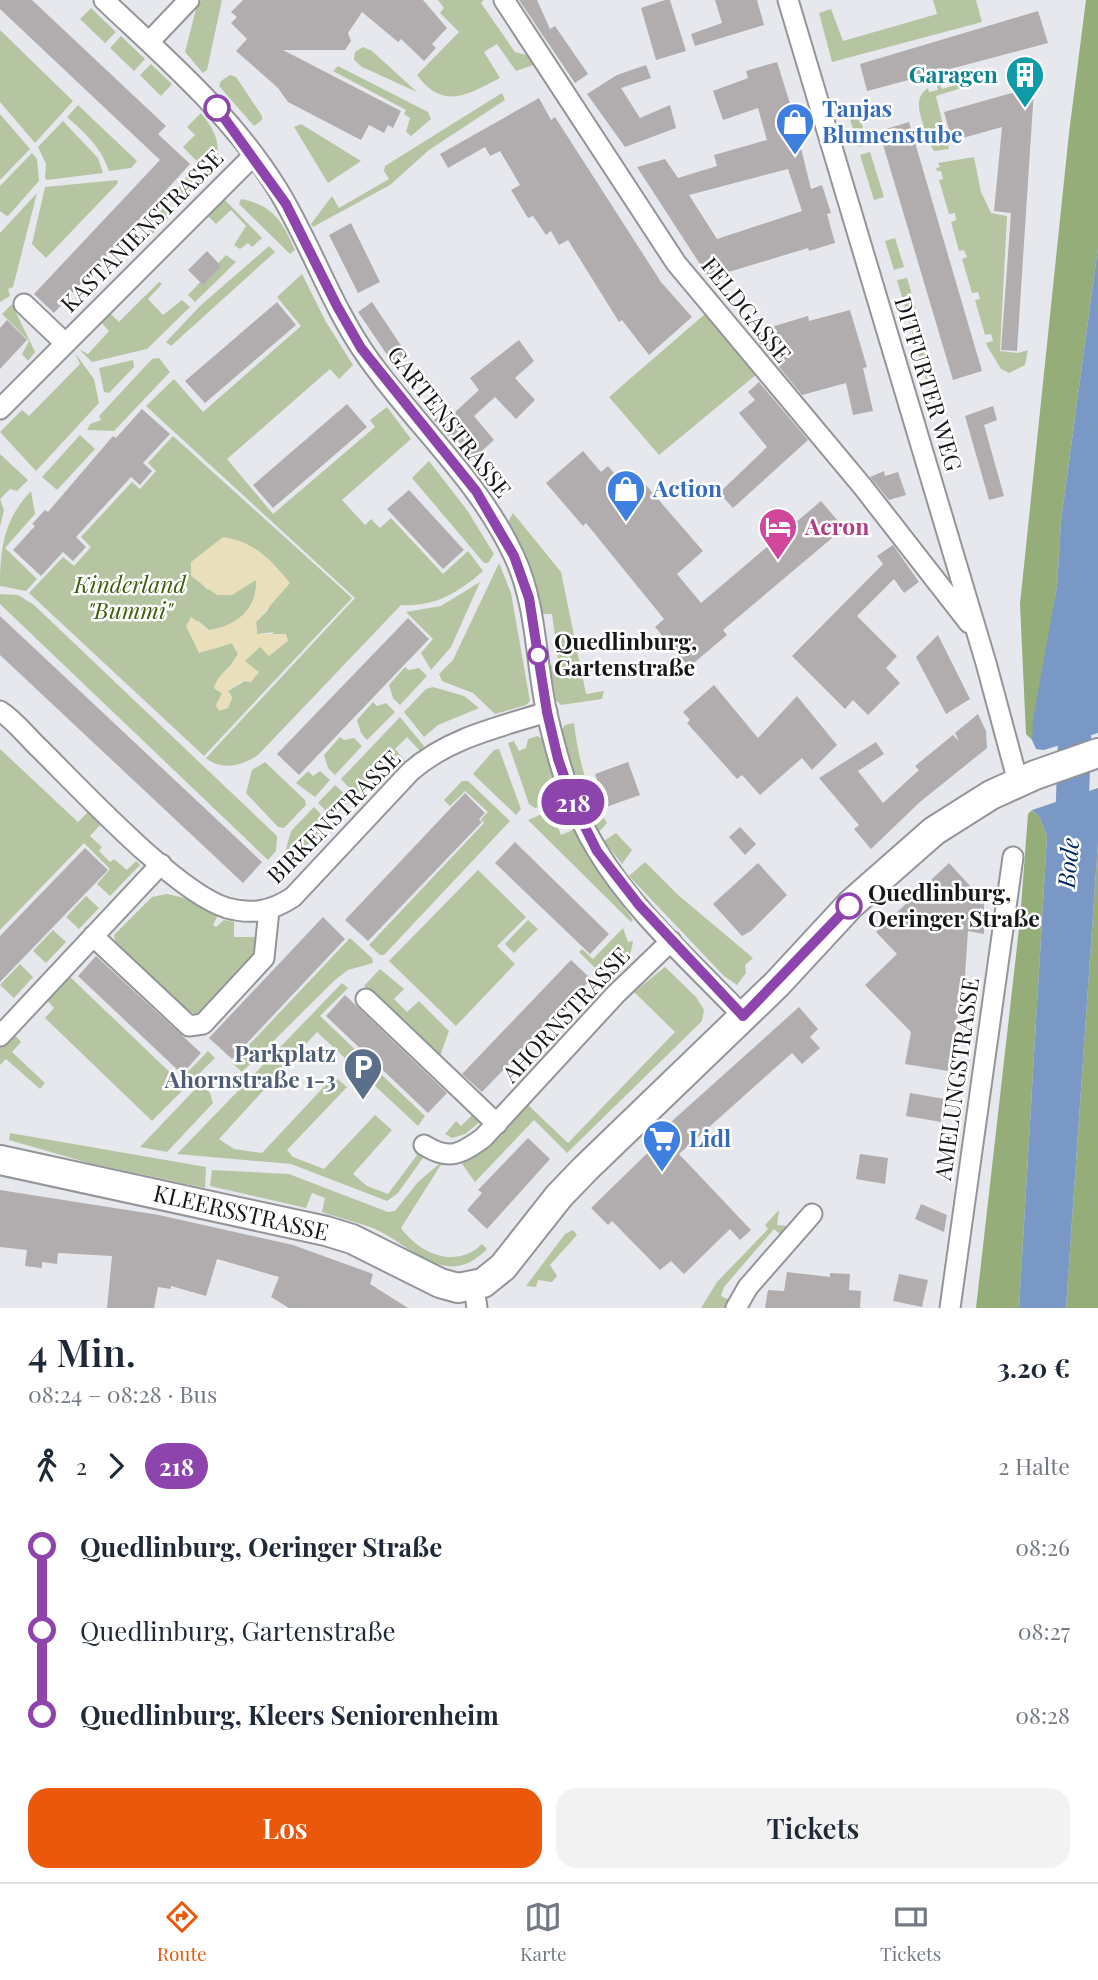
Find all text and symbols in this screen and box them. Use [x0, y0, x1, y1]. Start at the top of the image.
building icon: Garagen [1004, 54, 1046, 109]
place label: Garagen [909, 58, 998, 89]
place label: Tanjas Blumenstube [822, 92, 963, 149]
unlabelled marker [204, 95, 230, 121]
shop icon: Tanjas Blumenstube [774, 101, 816, 156]
street label: KASTANIENSTRASSE [53, 142, 229, 318]
street label: FELDGASSE [695, 250, 799, 368]
street label: DITFURTER WEG [888, 293, 971, 475]
street label: GARTENSTRASSE [381, 339, 519, 503]
shop icon: Action [605, 468, 647, 523]
place label: Action [652, 472, 722, 503]
hotel icon: Acron [757, 506, 799, 561]
place label: Acron [804, 510, 869, 541]
park label: Kinderland "Bummi" [73, 568, 187, 625]
place label: Quedlinburg, Gartenstraße [554, 625, 697, 682]
marker: Quedlinburg, Gartenstraße [528, 645, 548, 665]
street label: BIRKENSTRASSE [259, 742, 407, 890]
line badge: 218 [533, 779, 613, 825]
text: 218 [555, 786, 591, 818]
water label: Bode [1049, 836, 1085, 890]
place label: Quedlinburg, Oeringer Straße [868, 876, 1040, 933]
marker: Quedlinburg, Oeringer Straße [836, 893, 862, 919]
street label: AHORNSTRASSE [493, 940, 636, 1089]
street label: AMELUNGSTRASSE [926, 975, 985, 1183]
place label: Parkplatz Ahornstraße 1-3 [164, 1037, 336, 1094]
parking icon: Parkplatz Ahornstraße 1-3 [342, 1046, 384, 1101]
supermarket icon: Lidl [641, 1118, 683, 1173]
place label: Lidl [689, 1122, 731, 1153]
street label: KLEERSSTRASSE [151, 1176, 332, 1247]
text: 4 Min. [28, 1326, 136, 1377]
text: 3.20 € [997, 1350, 1070, 1385]
text: 08:24 – 08:28 · Bus [28, 1378, 217, 1409]
icon: walk [28, 1447, 66, 1485]
icon: forward [97, 1447, 135, 1485]
text: 2 [76, 1450, 87, 1481]
text: 218 [159, 1450, 194, 1482]
text: 2 Halte [998, 1450, 1070, 1481]
text: Quedlinburg, Oeringer Straße [80, 1529, 442, 1564]
text: 08:26 [1015, 1531, 1070, 1562]
text: Quedlinburg, Gartenstraße [80, 1613, 396, 1648]
text: 08:27 [1018, 1615, 1070, 1646]
text: Quedlinburg, Kleers Seniorenheim [80, 1697, 499, 1732]
text: 08:28 [1015, 1699, 1070, 1730]
button: Los [28, 1788, 542, 1868]
button: Tickets [556, 1788, 1070, 1868]
tab: Route [157, 1898, 207, 1966]
tab: Karte [520, 1898, 567, 1966]
tab: Tickets [880, 1898, 941, 1966]

